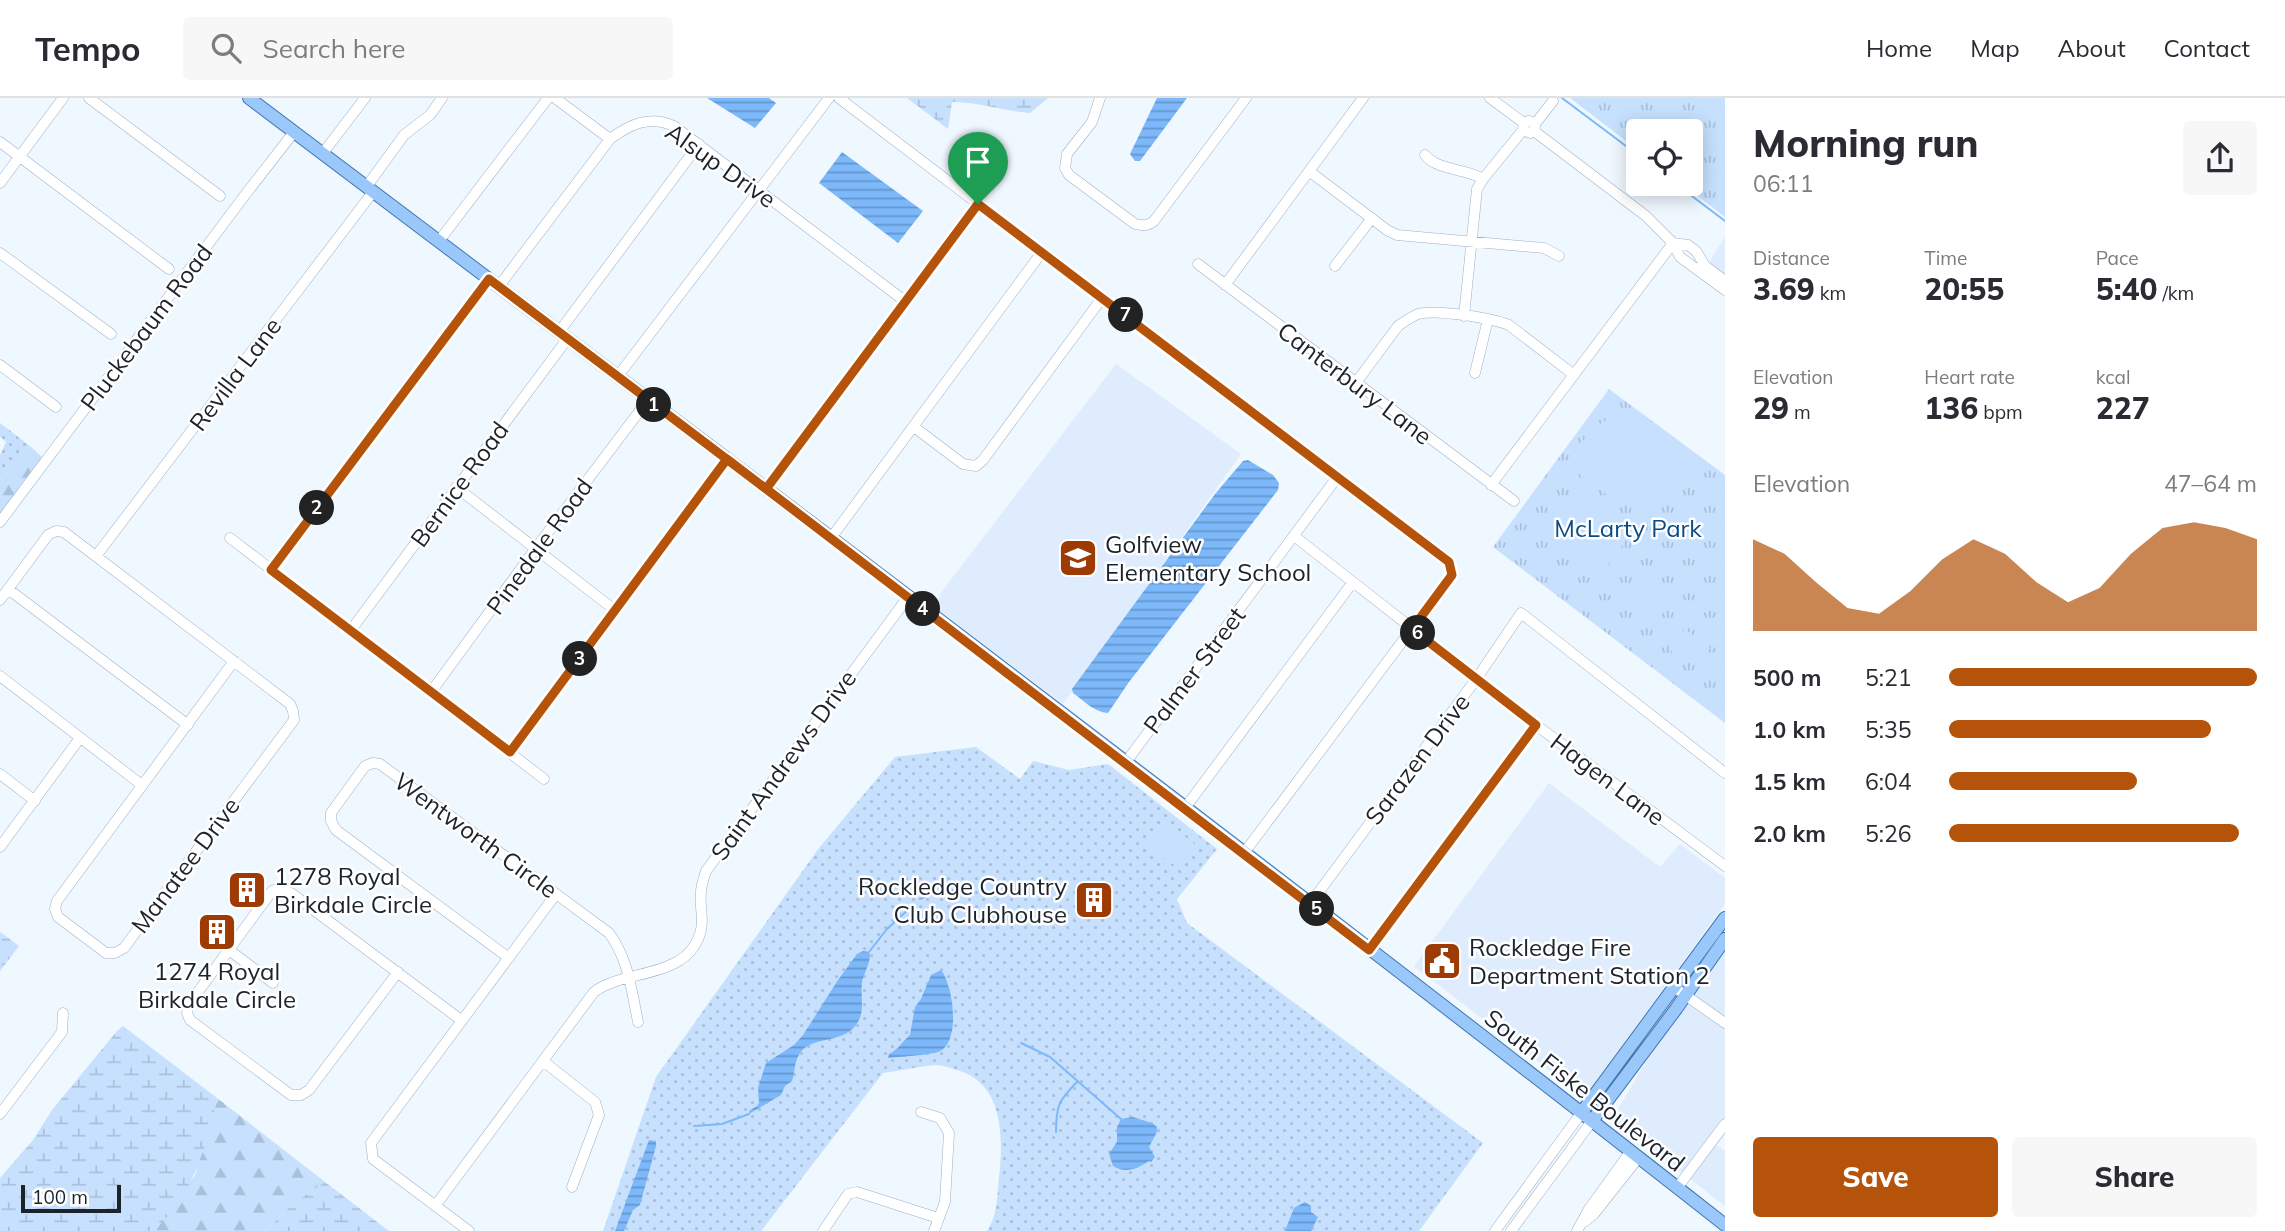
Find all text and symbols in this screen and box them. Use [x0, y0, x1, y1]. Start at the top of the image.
search box [183, 17, 673, 80]
text: Tempo [35, 28, 141, 69]
icon: search [207, 29, 245, 67]
text: Search here [263, 32, 406, 65]
text: Home [1866, 33, 1932, 63]
text: Map [1970, 33, 2020, 63]
text: About [2058, 33, 2126, 63]
text: Contact [2164, 33, 2250, 63]
street label: Alsup Drive [660, 116, 782, 214]
map controls [1626, 119, 1703, 196]
button: locate [1626, 119, 1703, 196]
text: Morning run [1753, 119, 1979, 167]
button: share [2183, 121, 2257, 195]
pin [948, 132, 1008, 204]
icon: arrive [959, 143, 997, 181]
text: 06:11 [1753, 169, 1813, 198]
street label: Pluckebaum Road [74, 238, 218, 416]
text: Distance [1753, 246, 1830, 270]
text: Time [1924, 246, 1967, 270]
text: Pace [2096, 246, 2139, 270]
text: 3.69 [1753, 270, 1815, 308]
text: 20:55 [1924, 270, 2004, 308]
text: 5:40 [2096, 270, 2157, 308]
text: km [1815, 281, 1846, 305]
text: /km [2157, 281, 2194, 305]
pin: 7 [1108, 298, 1144, 332]
text: 7 [1120, 302, 1131, 326]
street label: Revilla Lane [183, 311, 287, 437]
street label: Canterbury Lane [1272, 315, 1438, 451]
text: Elevation [1753, 365, 1833, 389]
text: Heart rate [1924, 365, 2015, 389]
text: kcal [2096, 365, 2130, 389]
pin: 1 [636, 388, 672, 422]
text: 29 [1753, 389, 1789, 427]
text: 136 [1924, 389, 1978, 427]
text: 227 [2096, 389, 2150, 427]
text: 1 [648, 392, 659, 416]
text: m [1789, 400, 1811, 424]
text: bpm [1978, 400, 2023, 424]
street label: Bernice Road [403, 415, 515, 553]
text: Elevation [1753, 469, 1850, 498]
text: 47–64 m [2164, 469, 2257, 498]
street label: Pinedale Road [480, 472, 598, 620]
pin: 2 [300, 490, 334, 526]
text: 2 [311, 495, 322, 519]
park label: McLarty Park [1554, 513, 1702, 543]
place label: Golfview Elementary School [1105, 529, 1311, 587]
school or university icon: Golfview Elementary School [1057, 537, 1099, 579]
pin: 4 [906, 592, 940, 626]
text: 4 [917, 596, 928, 620]
street label: Palmer Street [1137, 601, 1251, 739]
pin: 6 [1400, 616, 1436, 650]
text: 6 [1412, 620, 1423, 644]
pin: 3 [562, 642, 598, 676]
text: 3 [574, 646, 585, 670]
text: 500 m [1753, 663, 1821, 692]
text: 5:21 [1865, 663, 1912, 692]
street label: Saint Andrews Drive [704, 664, 862, 866]
street label: Sarazen Drive [1358, 688, 1476, 830]
text: 1.0 km [1753, 715, 1826, 744]
text: 5:35 [1865, 715, 1912, 744]
street label: Hagen Lane [1545, 726, 1671, 832]
street label: Wentworth Circle [388, 766, 564, 904]
text: 1.5 km [1753, 767, 1826, 796]
text: 6:04 [1865, 767, 1912, 796]
street label: Manatee Drive [124, 791, 246, 939]
text: 2.0 km [1753, 819, 1826, 848]
text: 5:26 [1865, 819, 1912, 848]
place label: 1278 Royal Birkdale Circle [274, 861, 432, 919]
building icon: 1278 Royal Birkdale Circle [226, 869, 268, 911]
place label: Rockledge Country Club Clubhouse [858, 871, 1067, 929]
building icon: Rockledge Country Club Clubhouse [1073, 879, 1115, 921]
pin: 5 [1300, 892, 1334, 926]
text: 5 [1311, 896, 1322, 920]
building icon: 1274 Royal Birkdale Circle [196, 911, 238, 953]
place label: Rockledge Fire Department Station 2 [1469, 932, 1710, 990]
public building icon: Rockledge Fire Department Station 2 [1421, 940, 1463, 982]
place label: 1274 Royal Birkdale Circle [138, 956, 296, 1014]
street label: South Fiske Boulevard [1479, 1002, 1691, 1178]
button: Save [1753, 1137, 1998, 1217]
button: Share [2012, 1137, 2257, 1217]
scale bar [21, 1182, 121, 1214]
text: 100 m [32, 1185, 88, 1209]

